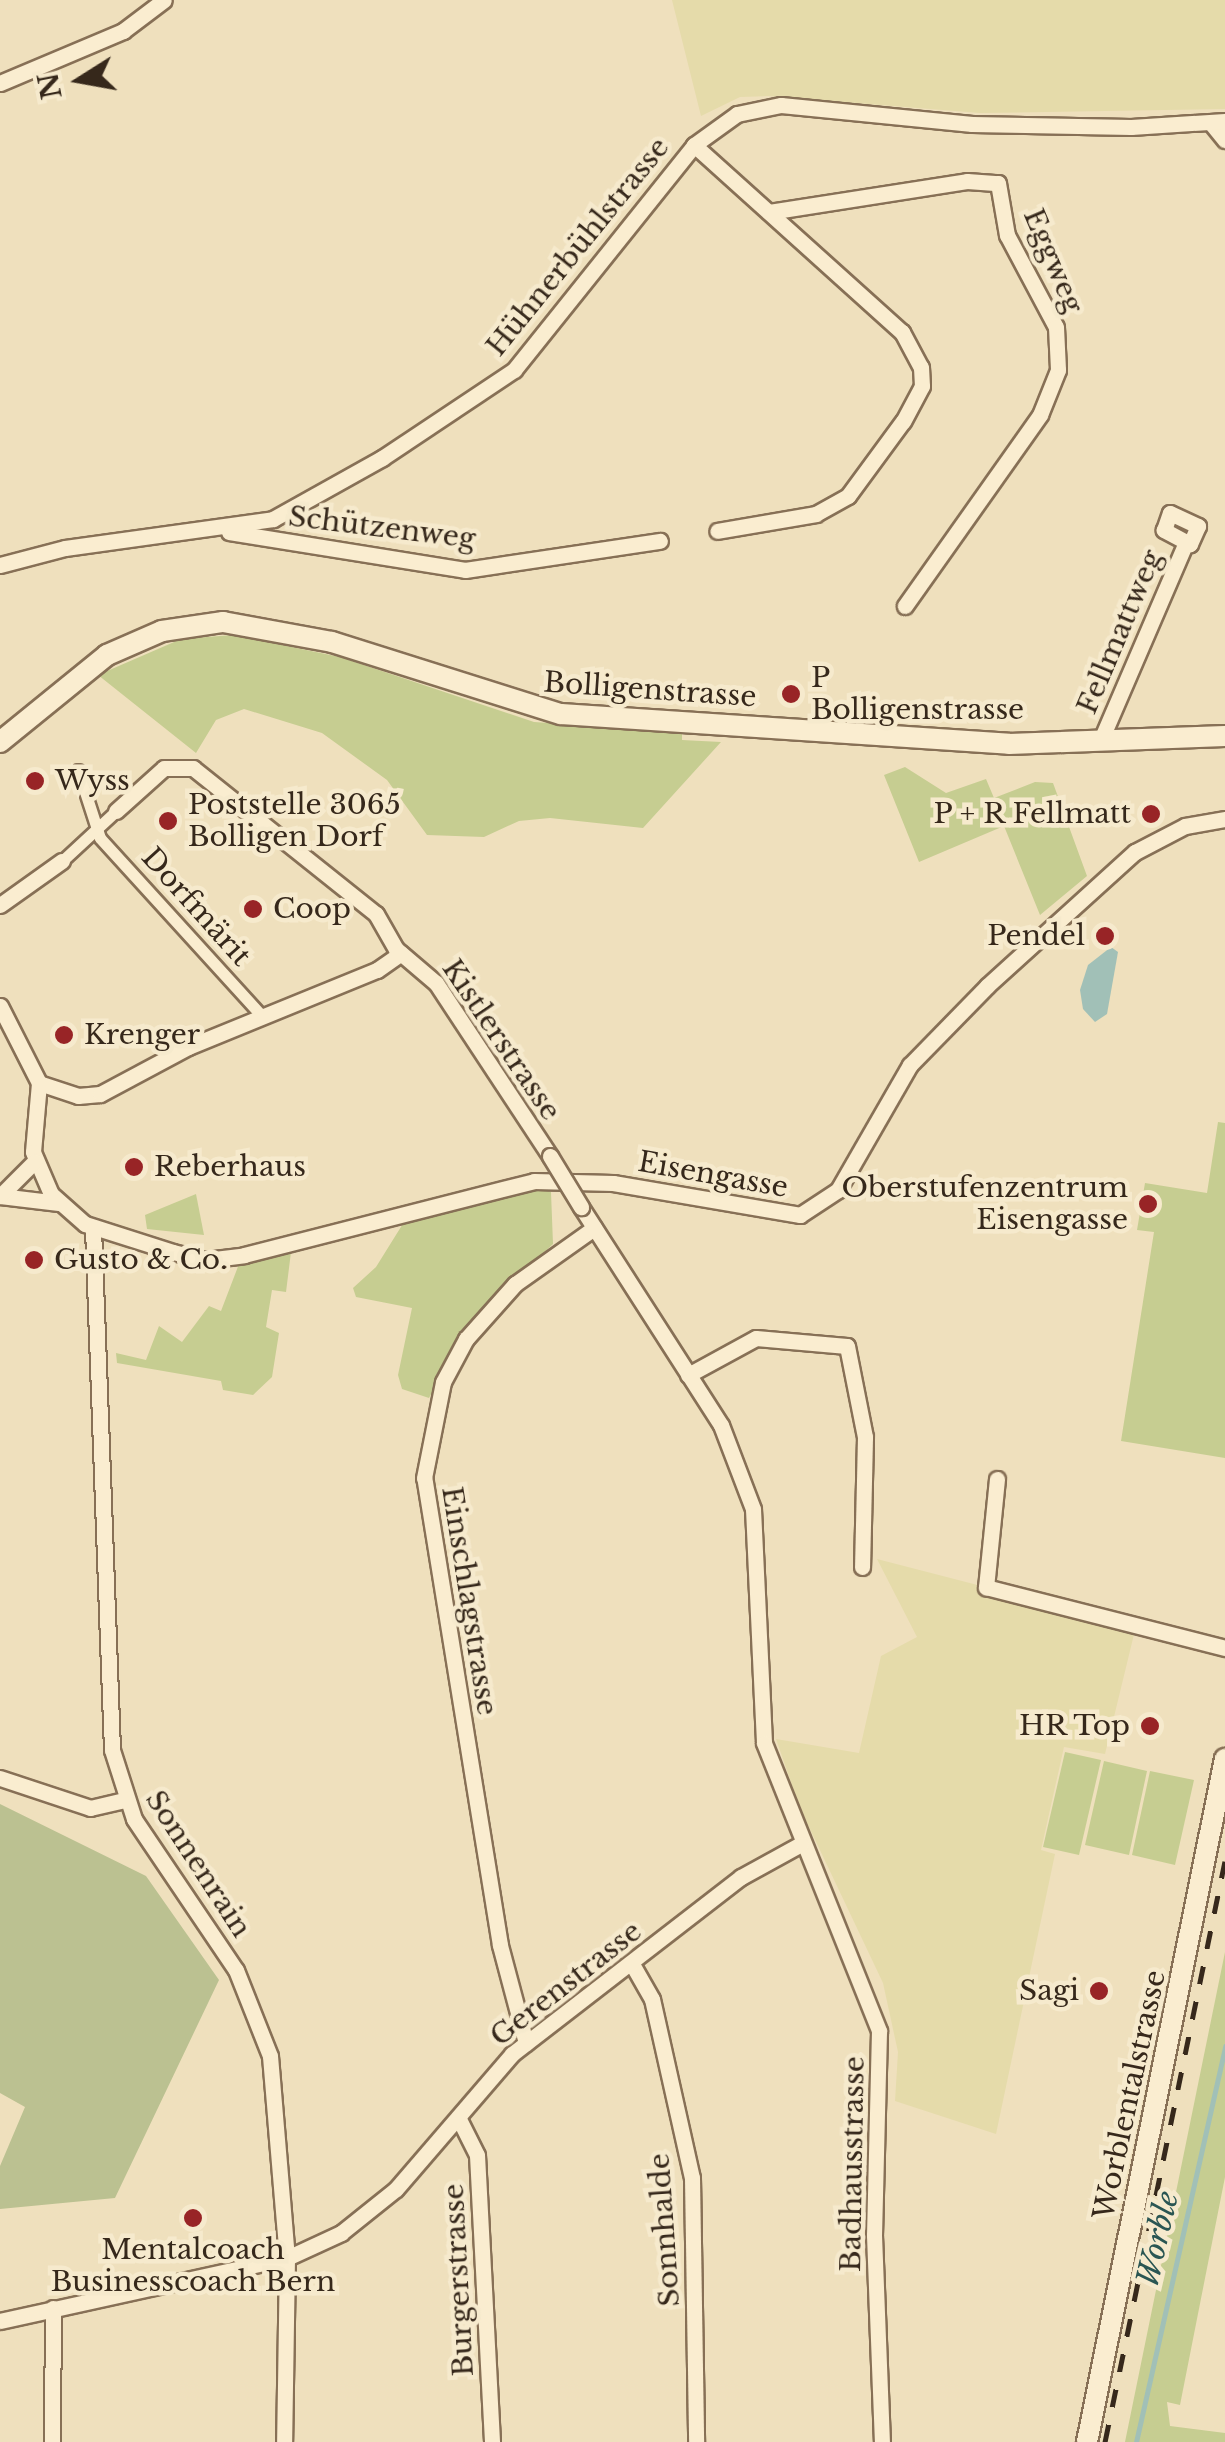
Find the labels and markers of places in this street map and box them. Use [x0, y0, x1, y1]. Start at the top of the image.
place label: P Bolligenstrasse [811, 661, 1024, 727]
marker: P Bolligenstrasse [780, 683, 802, 705]
place label: Wyss [55, 764, 130, 798]
marker: Wyss [24, 770, 46, 792]
place label: Poststelle 3065 Bolligen Dorf [188, 788, 401, 854]
place label: P + R Fellmatt [932, 797, 1131, 831]
marker: P + R Fellmatt [1140, 803, 1162, 825]
marker: Poststelle 3065 Bolligen Dorf [157, 810, 179, 832]
place label: Coop [273, 892, 351, 926]
marker: Coop [242, 898, 264, 920]
place label: Pendel [987, 919, 1085, 953]
marker: Pendel [1094, 925, 1116, 947]
place label: Krenger [84, 1018, 200, 1052]
marker: Krenger [53, 1024, 75, 1046]
place label: Reberhaus [154, 1150, 306, 1184]
marker: Reberhaus [123, 1156, 145, 1178]
place label: Oberstufenzentrum Eisengasse [842, 1171, 1128, 1237]
marker: Oberstufenzentrum Eisengasse [1137, 1193, 1159, 1215]
place label: Gusto & Co. [54, 1243, 228, 1277]
marker: Gusto & Co. [23, 1249, 45, 1271]
place label: HR Top [1017, 1709, 1130, 1743]
marker: HR Top [1139, 1715, 1161, 1737]
place label: Sagi [1019, 1974, 1079, 2008]
marker: Sagi [1088, 1980, 1110, 2002]
marker: Mentalcoach Businesscoach Bern [182, 2207, 204, 2229]
place label: Mentalcoach Businesscoach Bern [51, 2233, 335, 2299]

